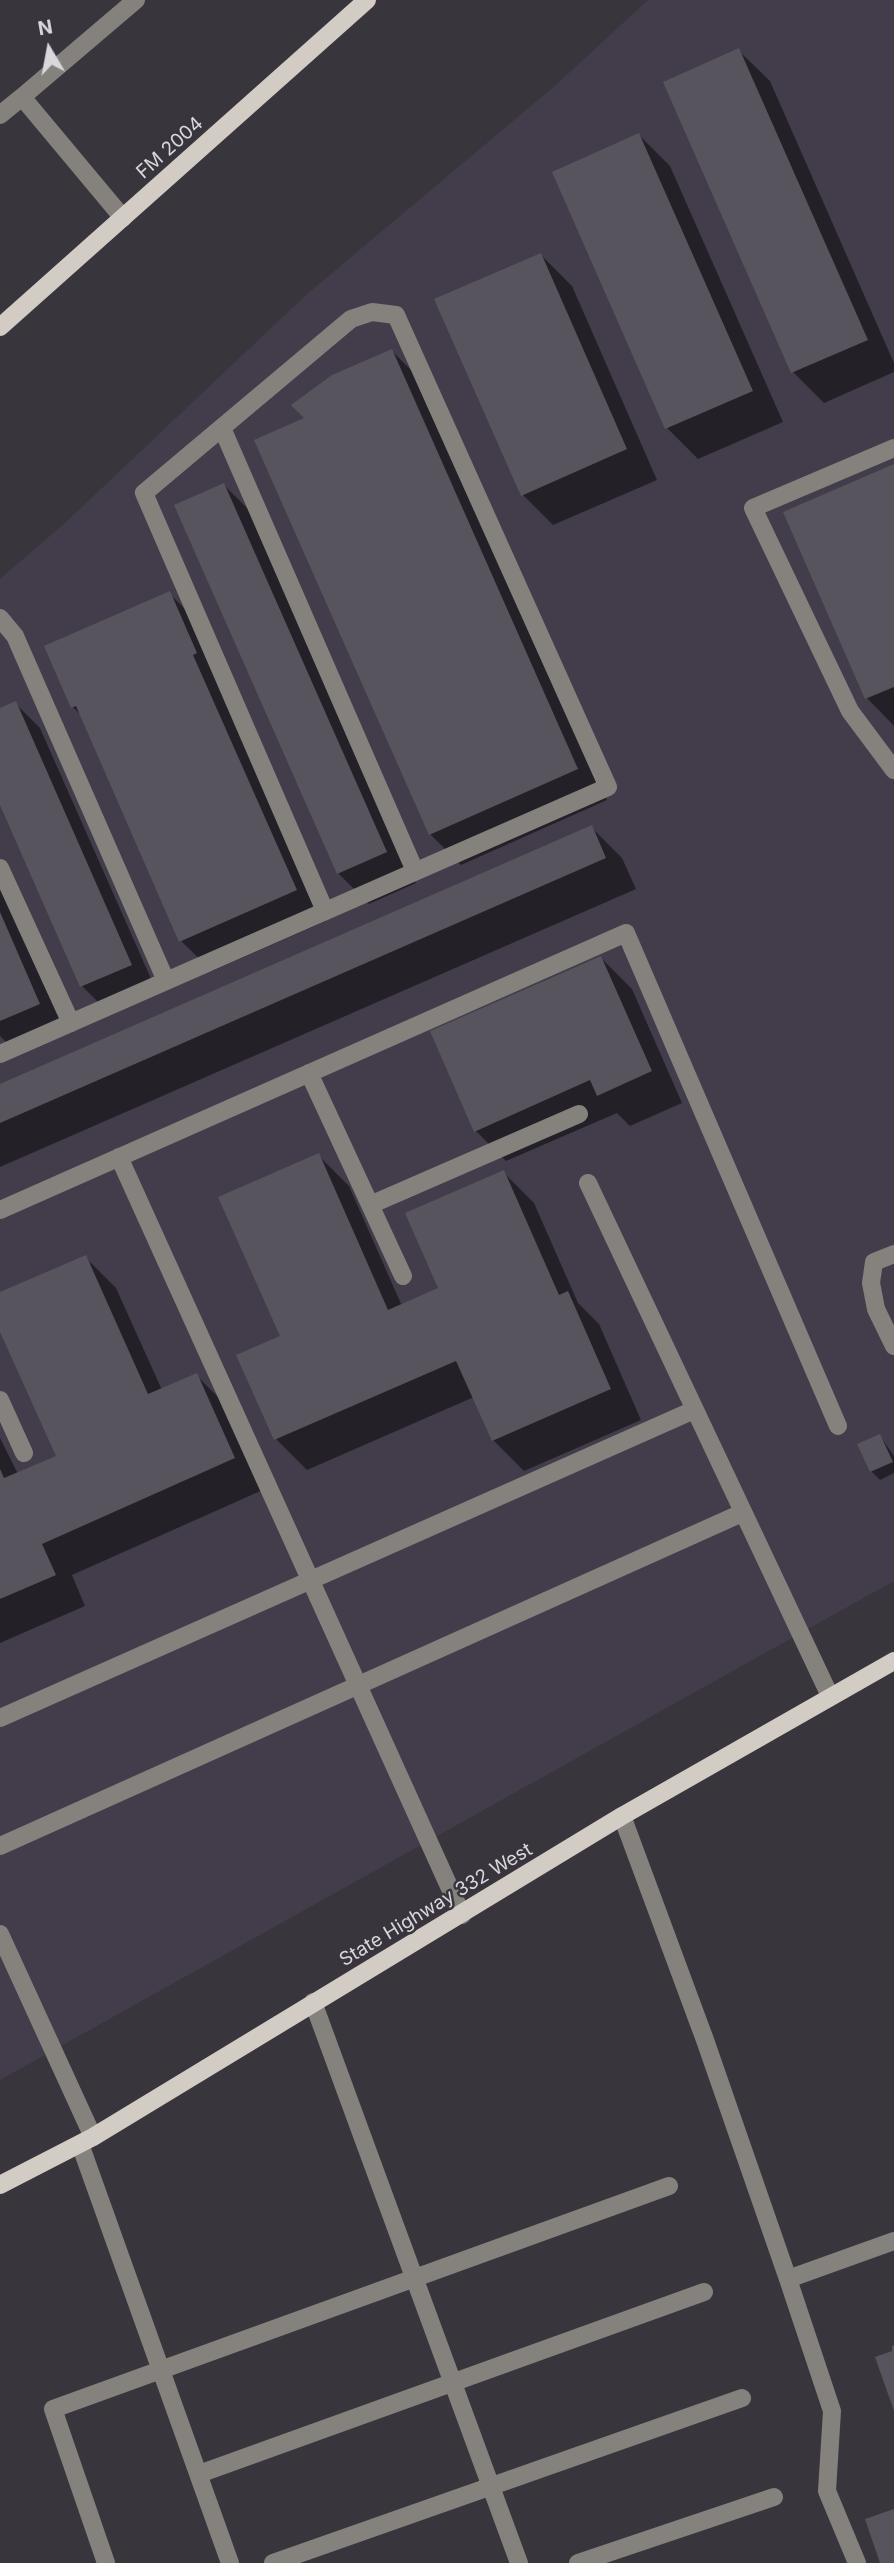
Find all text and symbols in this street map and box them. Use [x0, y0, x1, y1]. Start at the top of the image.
north arrow [14, 14, 84, 84]
text: N [36, 15, 54, 40]
street label: FM 2004 [132, 112, 208, 184]
street label: State Highway 332 West [336, 1838, 536, 1972]

